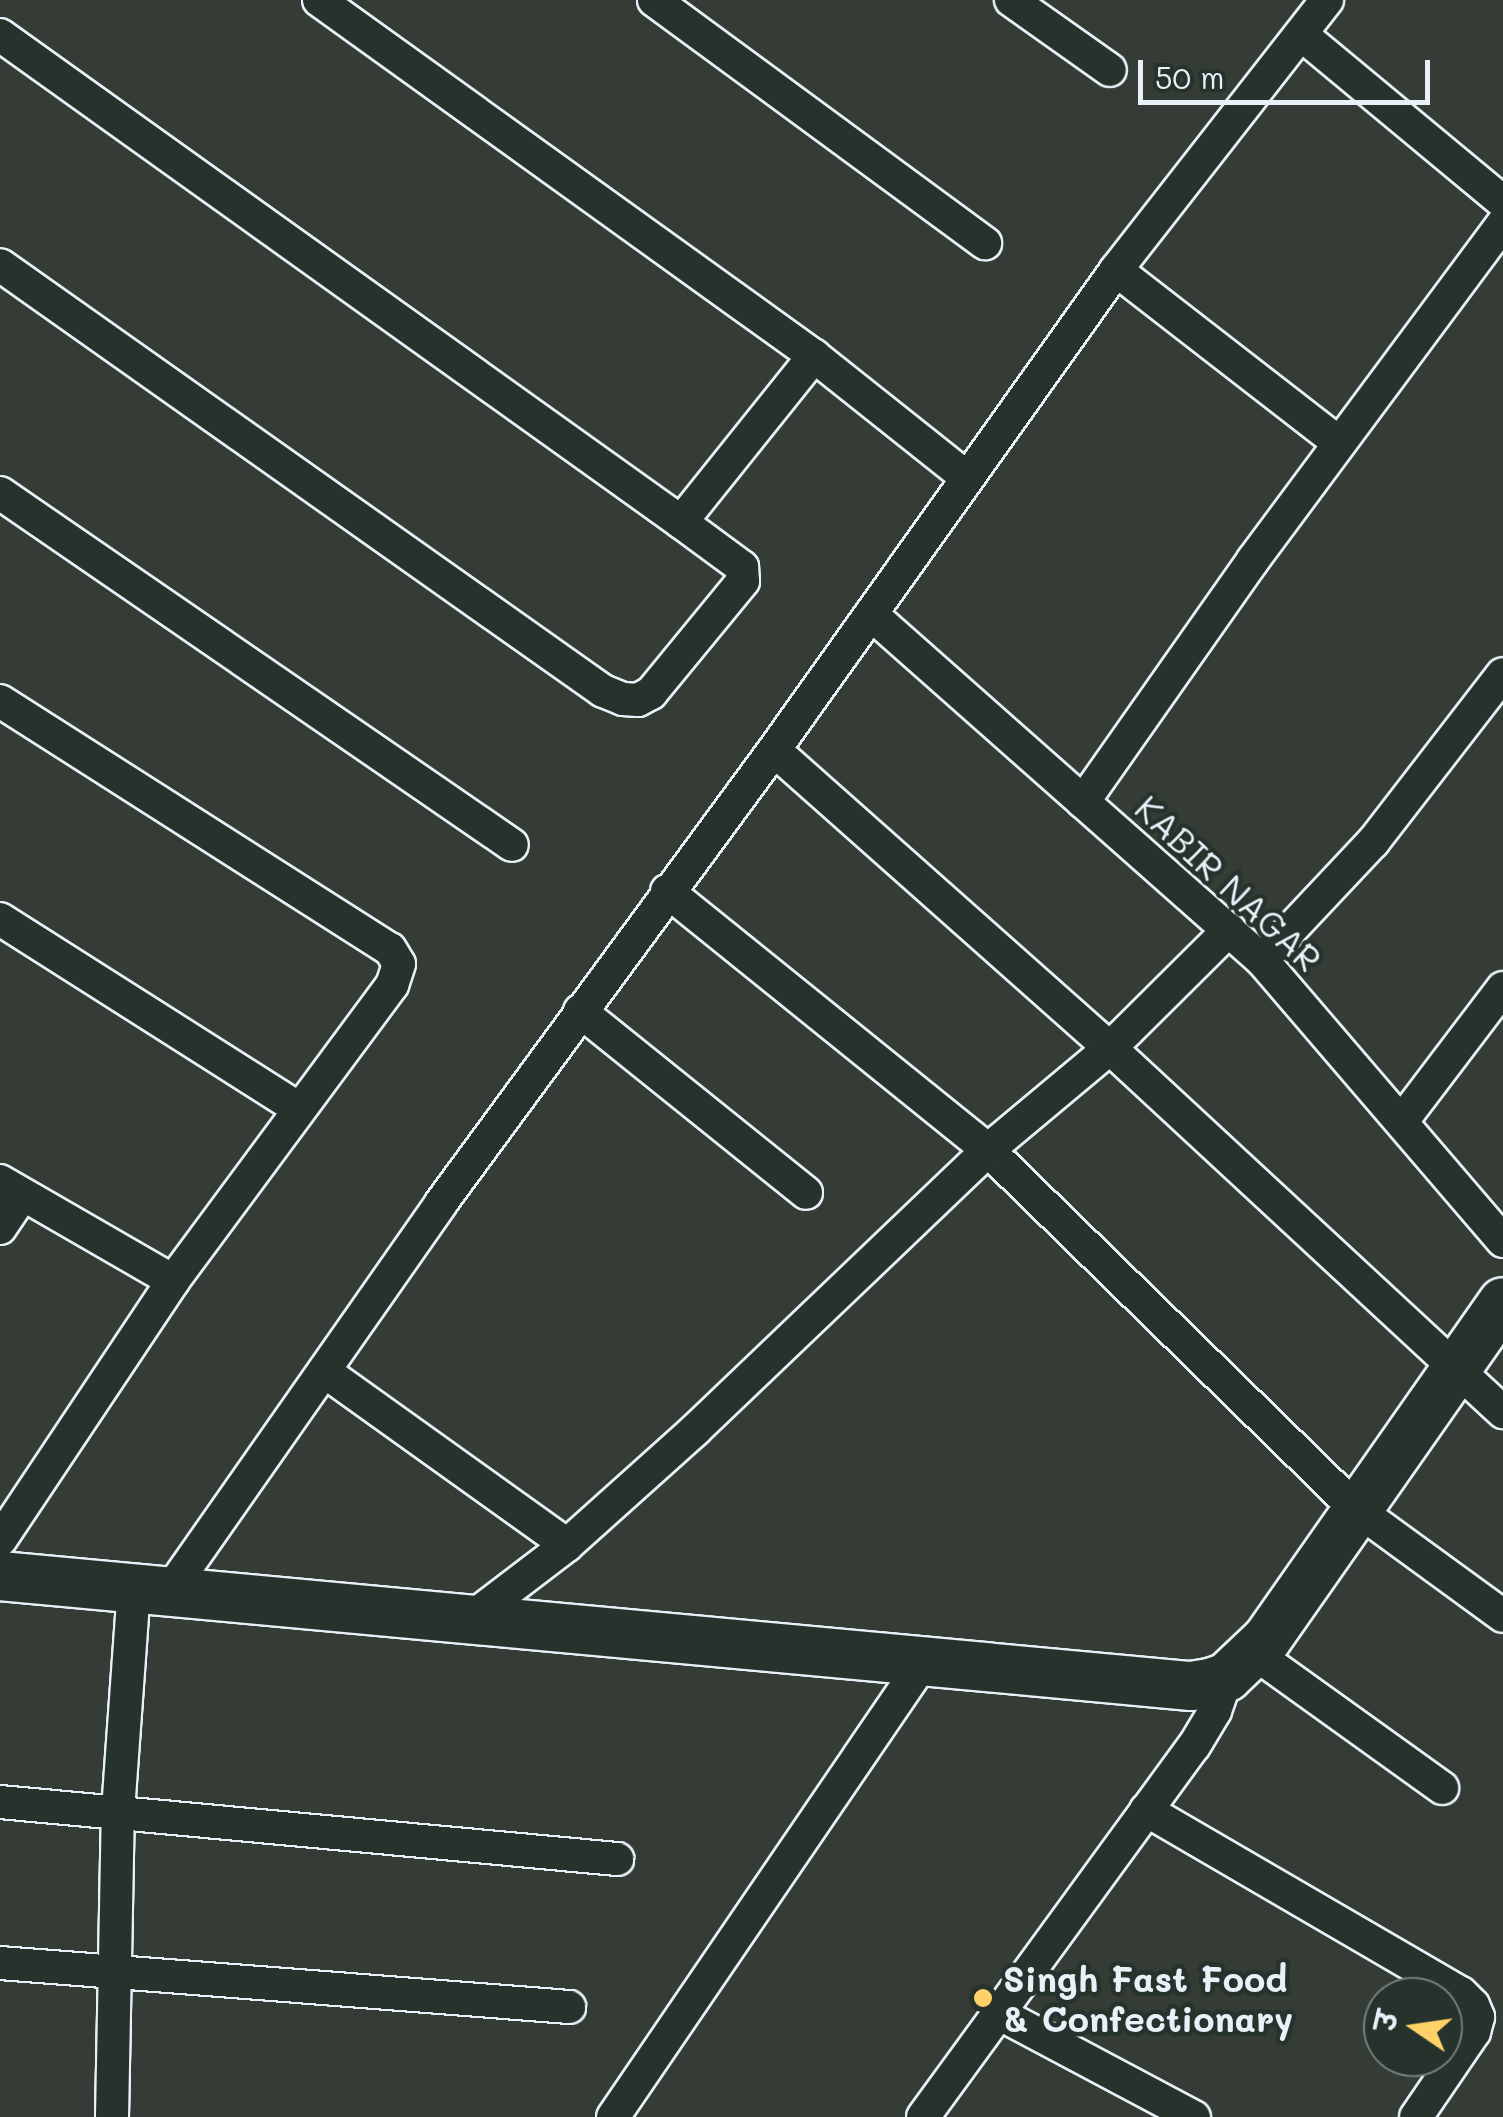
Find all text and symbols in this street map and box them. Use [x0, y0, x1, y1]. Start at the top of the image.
scale bar [1143, 40, 1436, 102]
text: 50 m [1155, 57, 1225, 97]
street label: KABIR NAGAR [1127, 786, 1331, 980]
place label: Singh Fast Food & Confectionary [1003, 1957, 1293, 2039]
north arrow [1363, 1977, 1463, 2077]
marker: Singh Fast Food & Confectionary [972, 1987, 994, 2009]
text: उ [1366, 2008, 1405, 2034]

